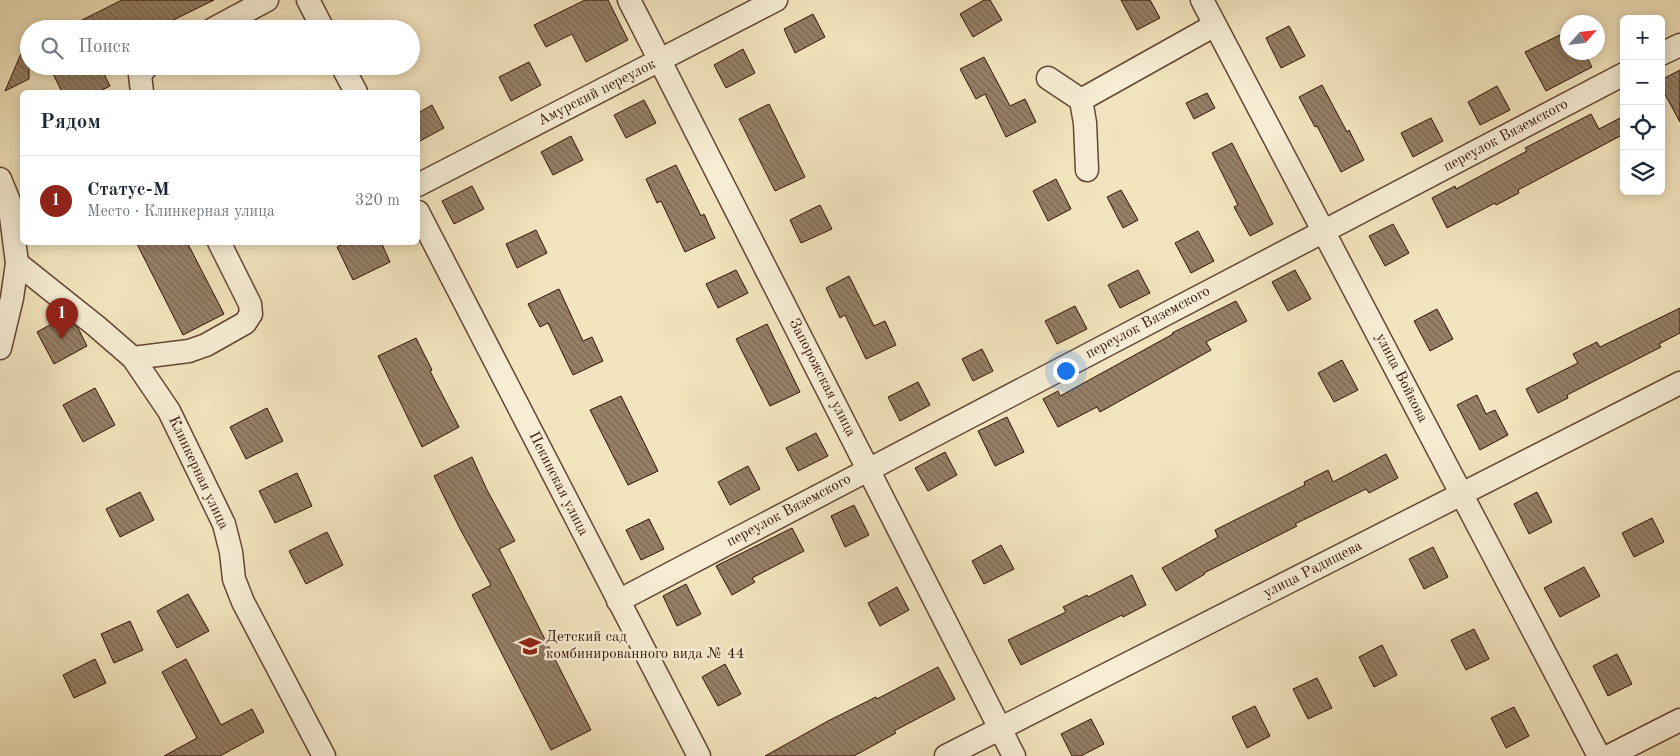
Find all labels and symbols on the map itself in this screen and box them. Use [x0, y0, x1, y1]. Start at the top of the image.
north arrow [1560, 15, 1605, 60]
street label: Амурский переулок [536, 57, 659, 129]
street label: переулок Вяземского [1441, 97, 1571, 175]
street label: переулок Вяземского [1083, 284, 1213, 362]
pin: 1 [46, 298, 78, 339]
street label: Запорожская улица [786, 317, 859, 440]
street label: улица Войкова [1372, 331, 1430, 426]
your location [1053, 358, 1079, 384]
street label: Клинкерная улица [165, 414, 231, 532]
street label: Пекинская улица [525, 430, 591, 539]
street label: переулок Вяземского [724, 472, 854, 550]
street label: улица Радищева [1261, 538, 1365, 601]
place label: Детский сад комбинированного вида № 44 [546, 630, 744, 662]
school or university icon: Детский сад комбинированного вида № 44 [517, 633, 543, 659]

